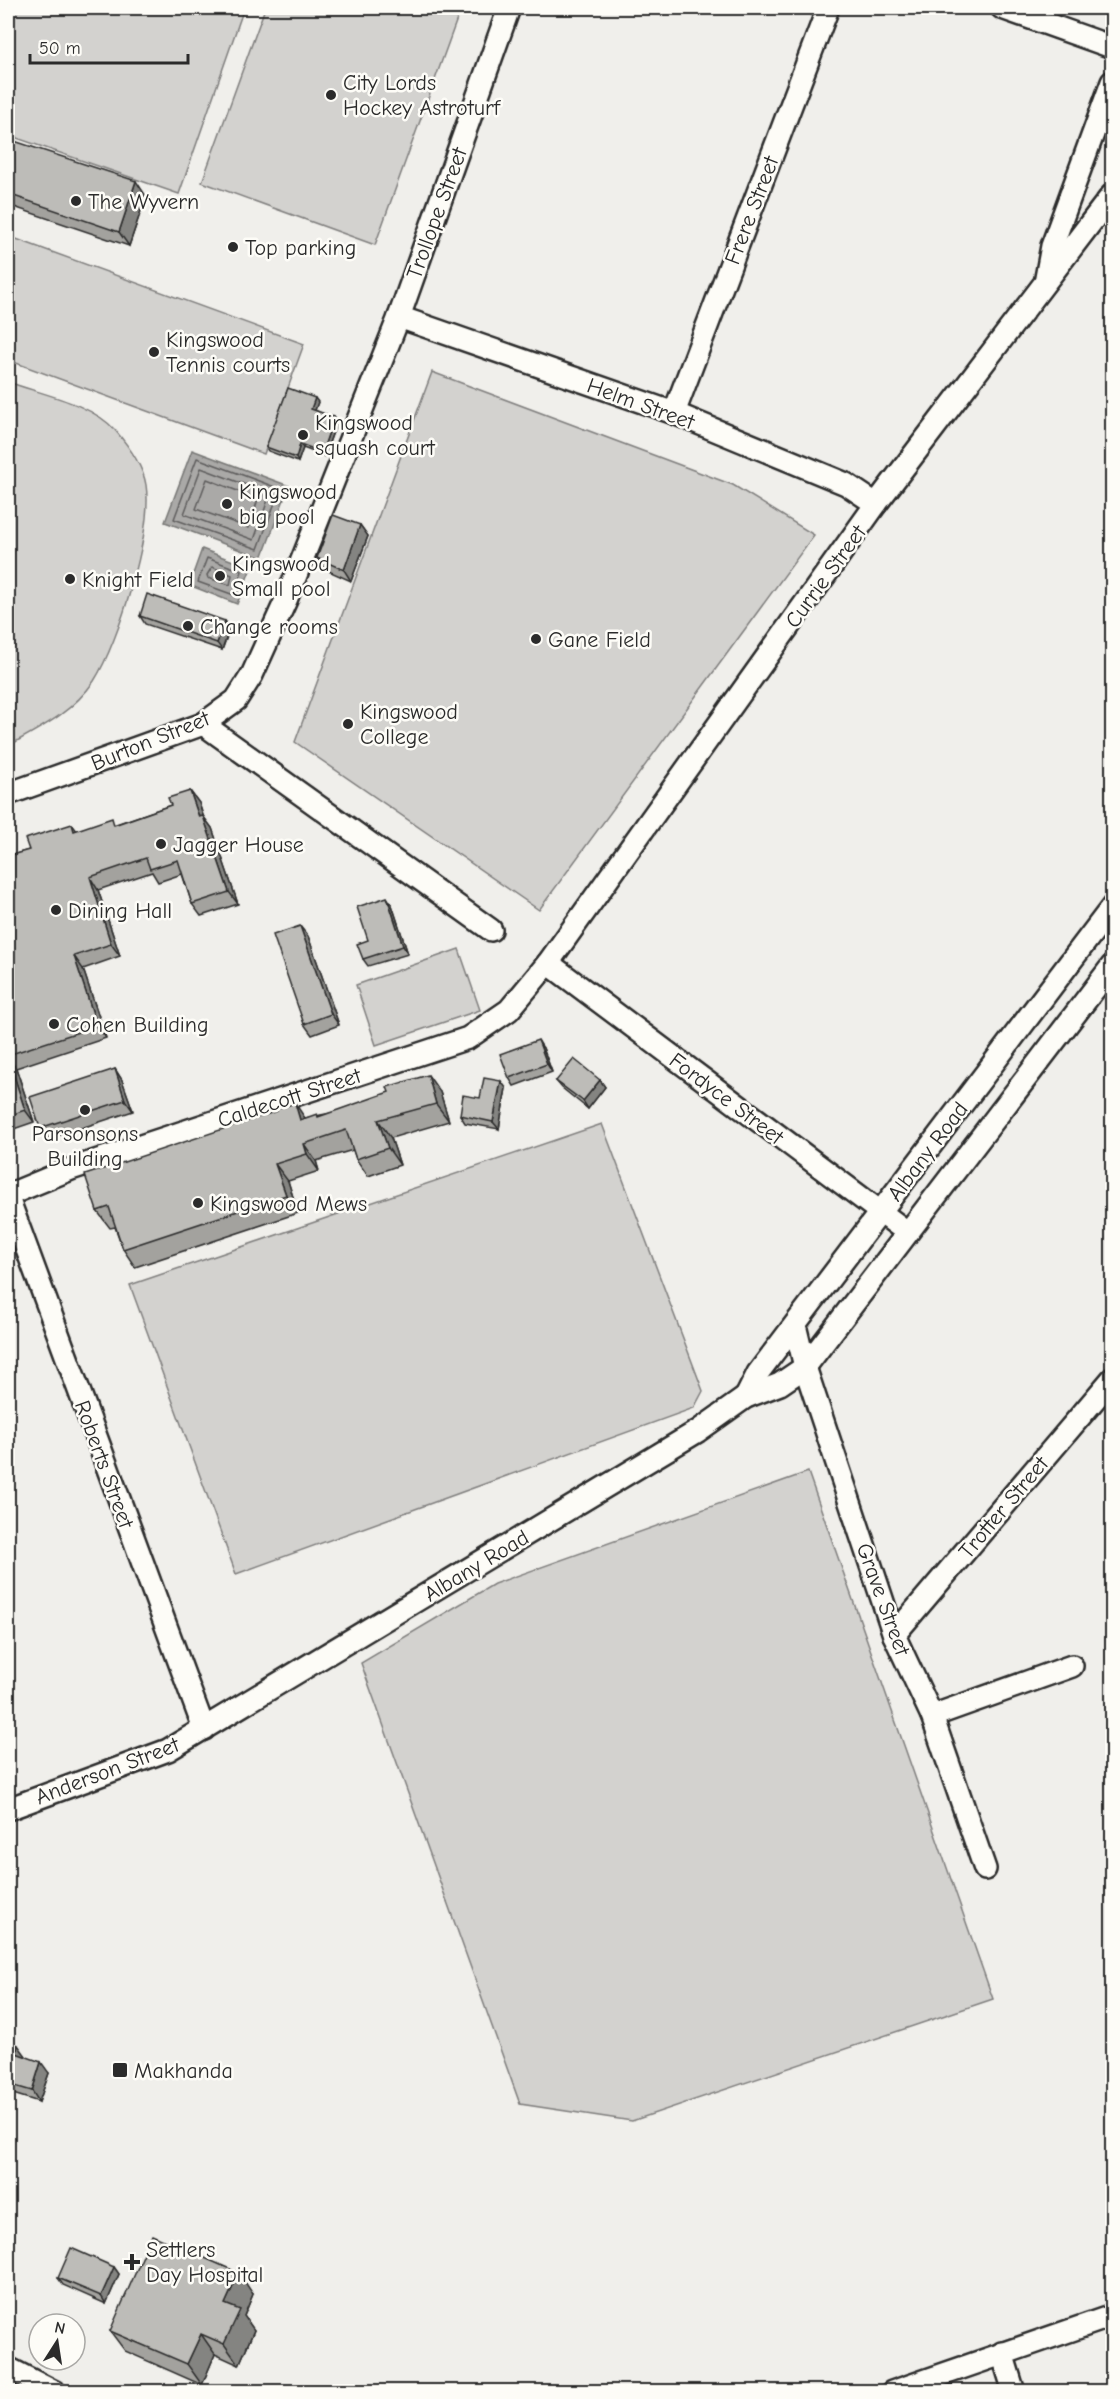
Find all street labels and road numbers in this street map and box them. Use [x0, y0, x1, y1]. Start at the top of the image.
street label: Trollope Street [401, 143, 473, 283]
street label: Frere Street [719, 152, 785, 268]
street label: Helm Street [583, 373, 699, 436]
street label: Currie Street [780, 520, 872, 633]
street label: Burton Street [87, 705, 214, 776]
street label: Fordyce Street [664, 1047, 789, 1151]
street label: Caldecott Street [214, 1062, 365, 1133]
street label: Albany Road [882, 1097, 974, 1206]
street label: Roberts Street [69, 1397, 139, 1532]
street label: Trotter Street [953, 1451, 1054, 1564]
street label: Albany Road [419, 1524, 534, 1607]
street label: Grave Street [851, 1540, 916, 1660]
street label: Anderson Street [32, 1731, 183, 1810]

